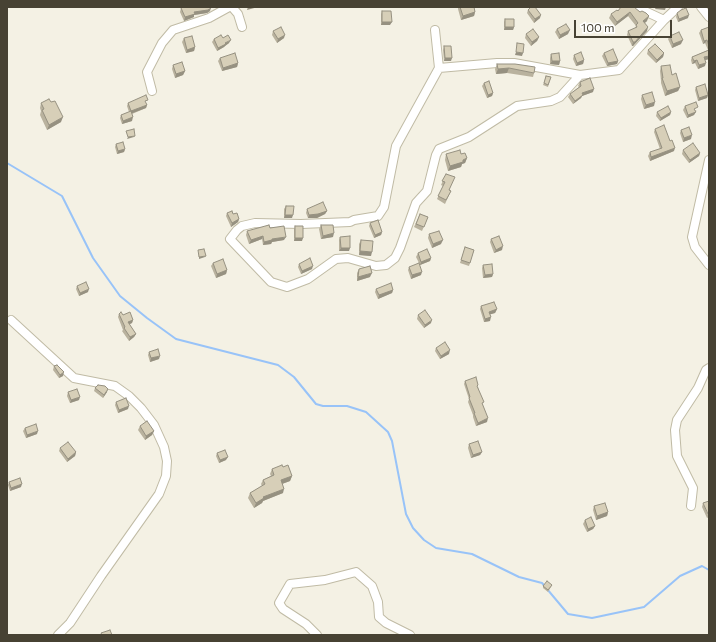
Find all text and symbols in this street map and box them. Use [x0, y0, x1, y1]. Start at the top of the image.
scale bar [576, 12, 674, 38]
text: 100 m [581, 20, 615, 34]

